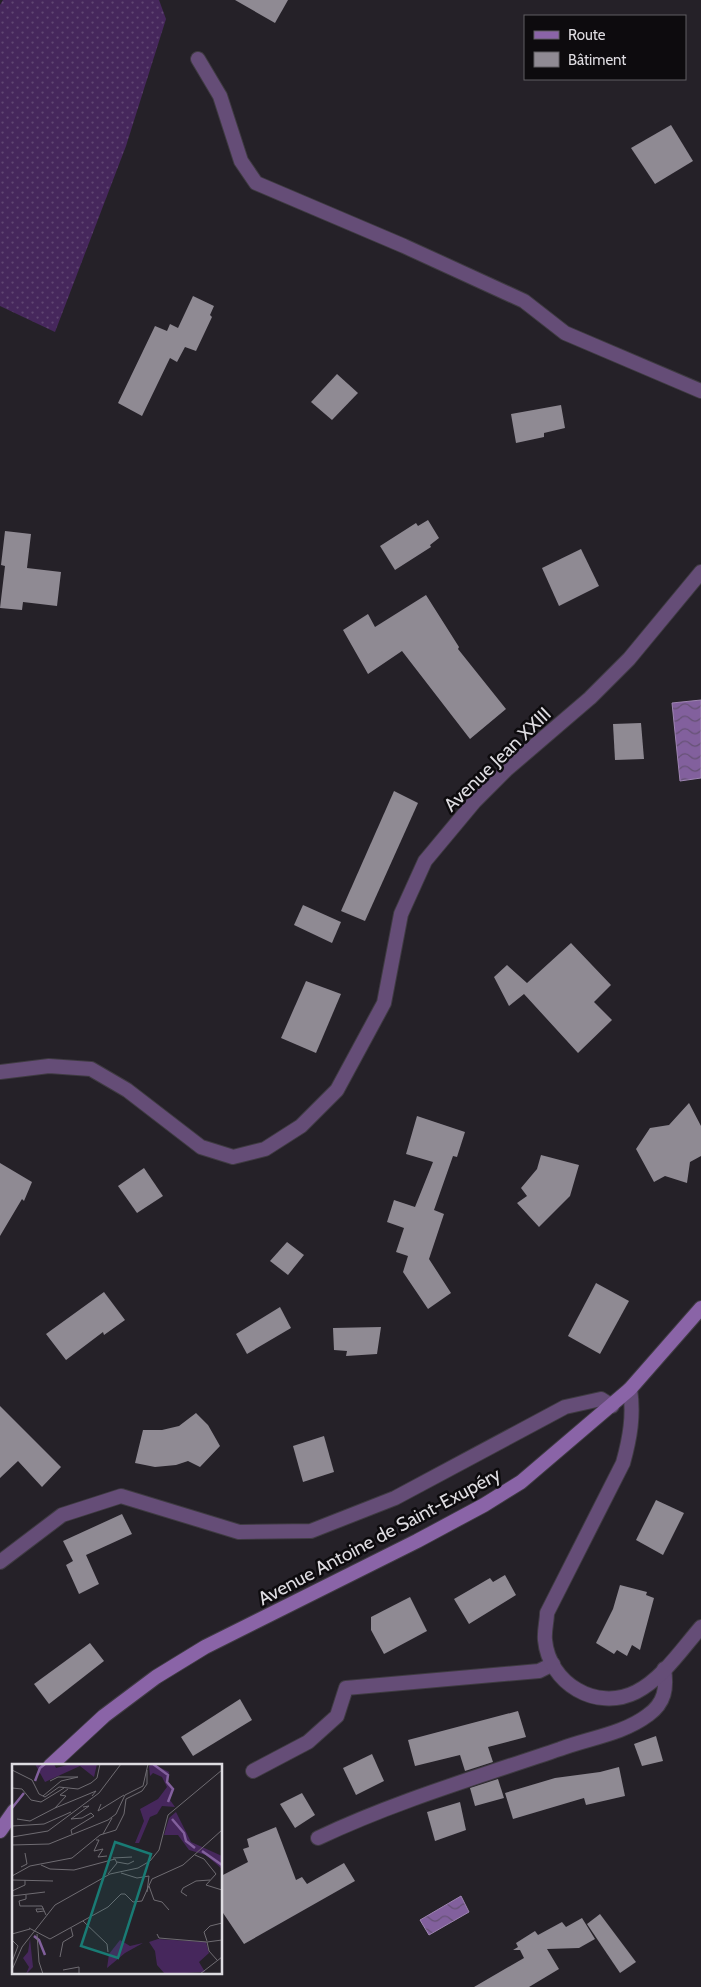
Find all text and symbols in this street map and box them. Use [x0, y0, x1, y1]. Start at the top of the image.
legend [524, 15, 686, 80]
text: Route [568, 26, 606, 44]
text: Bâtiment [568, 51, 626, 69]
street label: Avenue Jean XXIII [439, 702, 556, 816]
street label: Avenue Antoine de Saint-Exupéry [254, 1462, 505, 1610]
inset map [12, 1764, 222, 1974]

